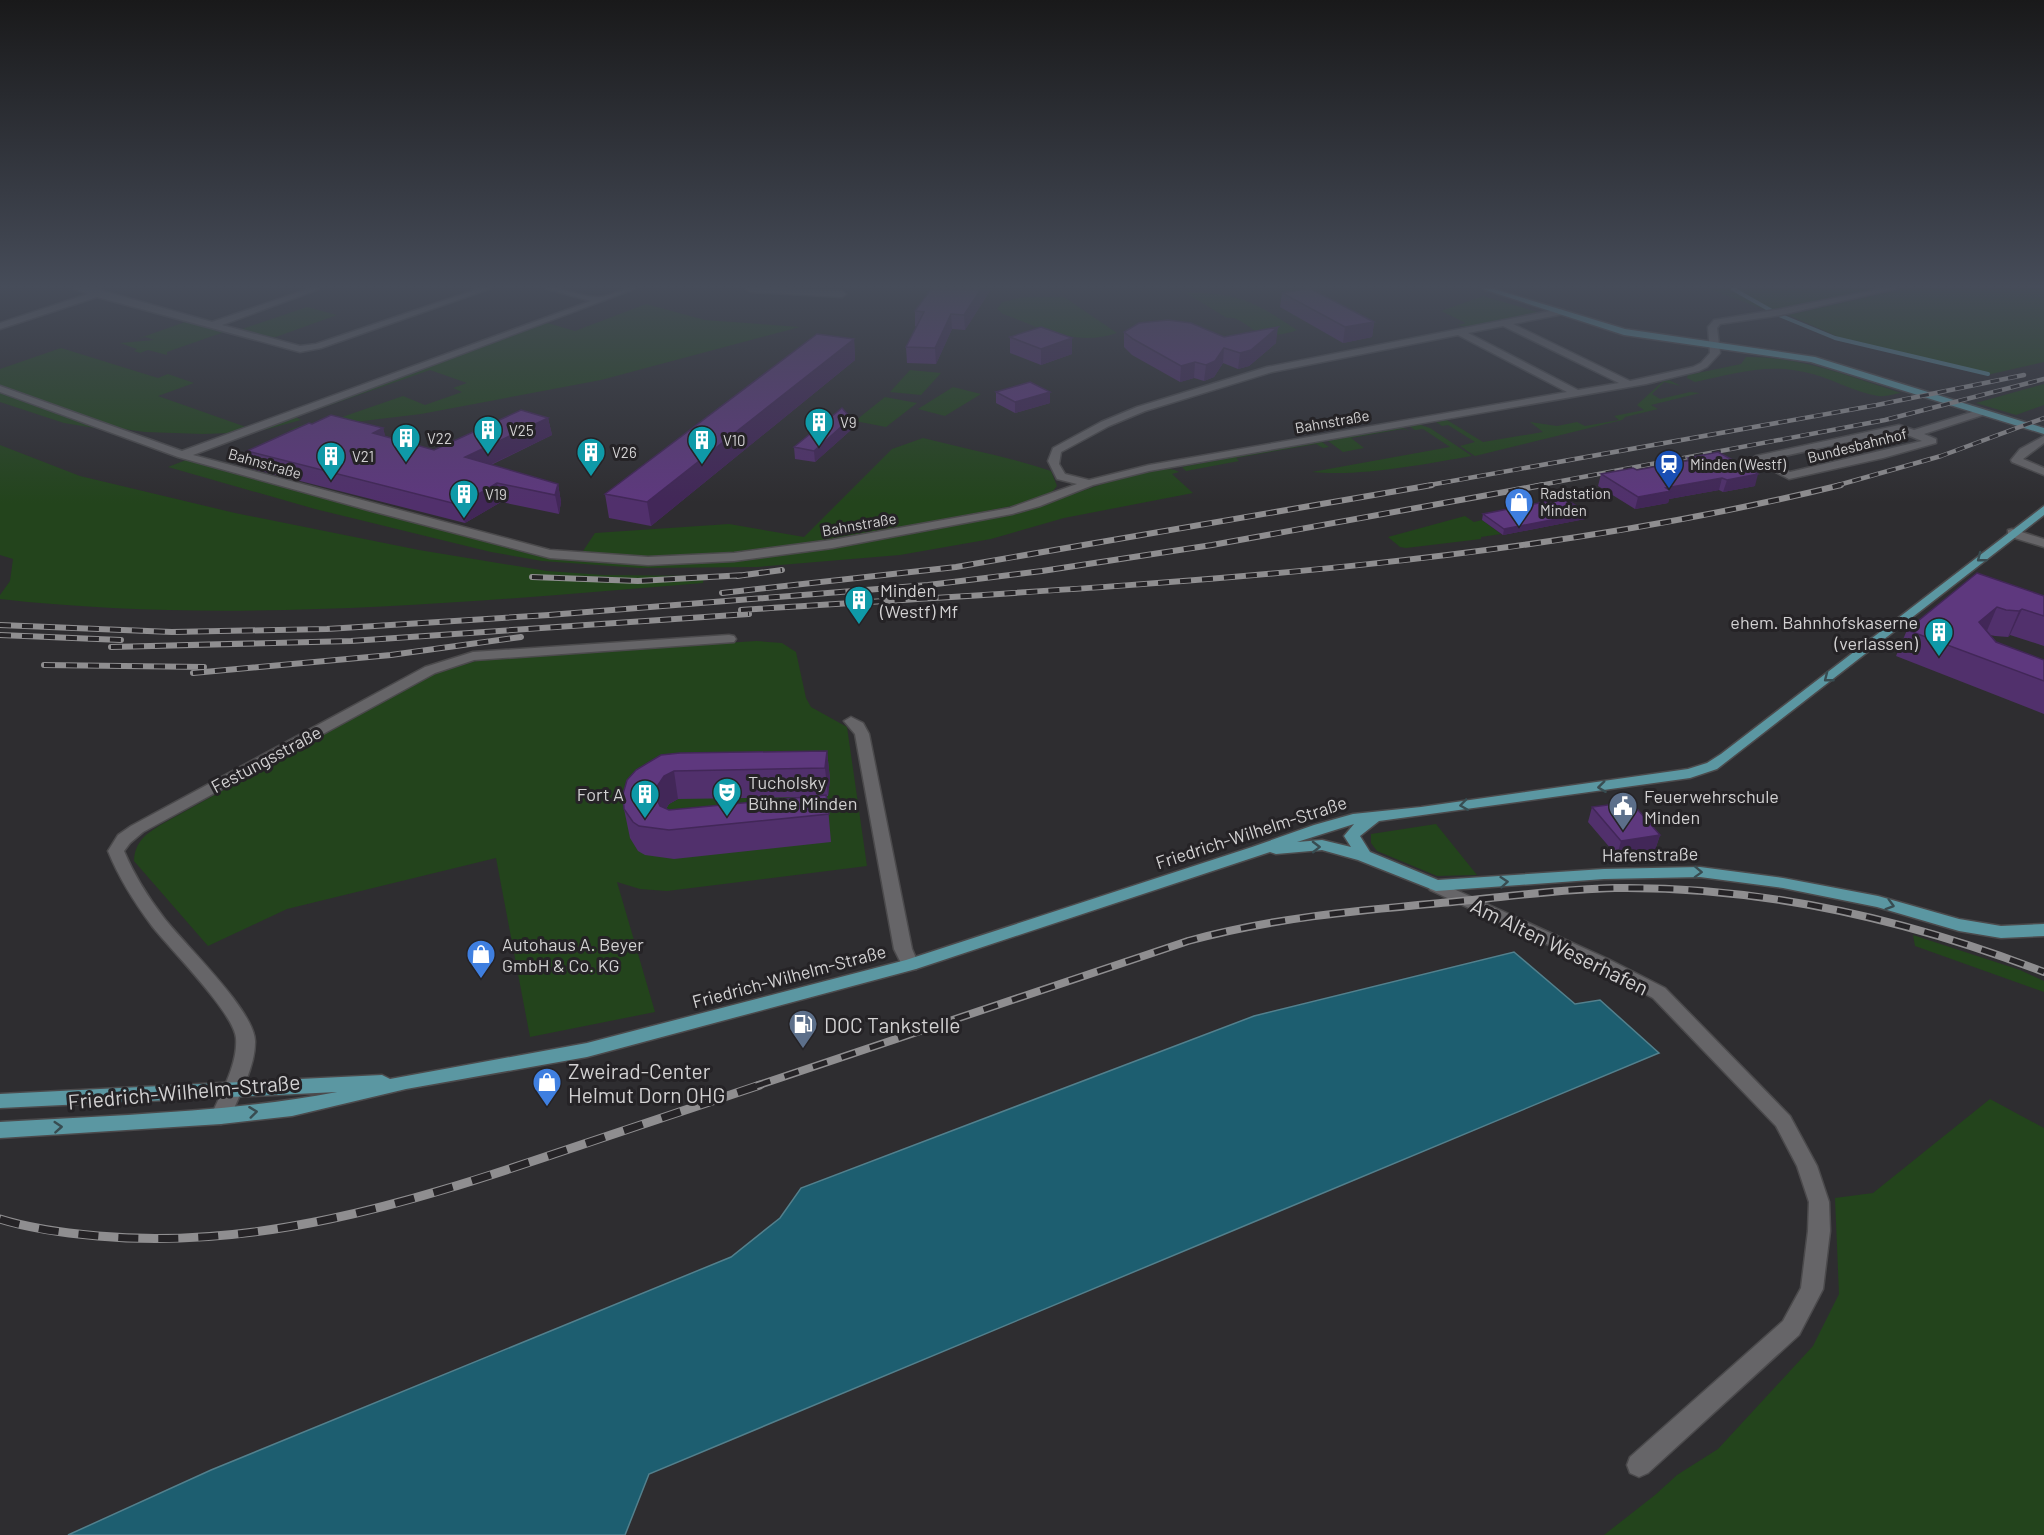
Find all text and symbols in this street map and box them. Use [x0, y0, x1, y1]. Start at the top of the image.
building icon: V9 [803, 406, 835, 448]
street label: Bahnstraße [1293, 406, 1371, 436]
place label: V9 [840, 413, 857, 431]
building icon: V25 [472, 414, 504, 456]
place label: V25 [509, 421, 534, 439]
building icon: V22 [390, 422, 422, 464]
building icon: V10 [686, 424, 718, 466]
street label: Bundesbahnhof [1805, 424, 1909, 466]
place label: V22 [427, 429, 452, 447]
place label: V10 [723, 431, 746, 449]
building icon: V26 [575, 436, 607, 478]
building icon: V21 [315, 440, 347, 482]
place label: V26 [612, 443, 637, 461]
street label: Bahnstraße [226, 444, 304, 482]
place label: V21 [352, 447, 374, 465]
station icon: Minden (Westf) [1653, 448, 1685, 490]
place label: Minden (Westf) [1690, 455, 1786, 473]
building icon: V19 [448, 478, 480, 520]
place label: Radstation Minden [1540, 484, 1611, 519]
place label: V19 [485, 485, 507, 503]
shop icon: Radstation Minden [1503, 486, 1535, 528]
street label: Bahnstraße [820, 509, 898, 539]
one-way arrow [1977, 550, 1988, 561]
place label: Minden (Westf) Mf [879, 579, 958, 622]
building icon: Minden (Westf) Mf [843, 584, 875, 626]
place label: ehem. Bahnhofskaserne (verlassen) [1730, 611, 1918, 654]
building icon: ehem. Bahnhofskaserne (verlassen) [1923, 616, 1955, 658]
one-way arrow [1823, 670, 1834, 681]
street label: Festungsstraße [207, 721, 325, 797]
place label: Tucholsky Bühne Minden [748, 771, 857, 814]
theatre icon: Tucholsky Bühne Minden [711, 776, 743, 818]
building icon: Fort A [629, 778, 661, 820]
one-way arrow [1597, 780, 1606, 792]
place label: Fort A [577, 783, 624, 805]
place label: Feuerwehrschule Minden [1644, 785, 1779, 828]
public building icon: Feuerwehrschule Minden [1607, 790, 1639, 832]
street label: Friedrich-Wilhelm-Straße [1153, 791, 1349, 873]
one-way arrow [1460, 799, 1469, 811]
one-way arrow [1312, 840, 1321, 853]
street label: Hafenstraße [1602, 842, 1698, 866]
one-way arrow [1694, 866, 1703, 879]
one-way arrow [1499, 876, 1508, 889]
street label: Am Alten Weserhafen [1467, 892, 1653, 1000]
one-way arrow [1884, 898, 1895, 910]
place label: Autohaus A. Beyer GmbH & Co. KG [502, 933, 644, 976]
shop icon: Autohaus A. Beyer GmbH & Co. KG [465, 938, 497, 980]
street label: Friedrich-Wilhelm-Straße [690, 940, 888, 1012]
fuel station icon: DOC Tankstelle [787, 1008, 819, 1050]
place label: DOC Tankstelle [824, 1012, 961, 1037]
place label: Zweirad-Center Helmut Dorn OHG [568, 1058, 725, 1107]
shop icon: Zweirad-Center Helmut Dorn OHG [531, 1066, 563, 1108]
street label: Friedrich-Wilhelm-Straße [67, 1068, 301, 1114]
one-way arrow [248, 1107, 257, 1119]
one-way arrow [54, 1120, 63, 1133]

